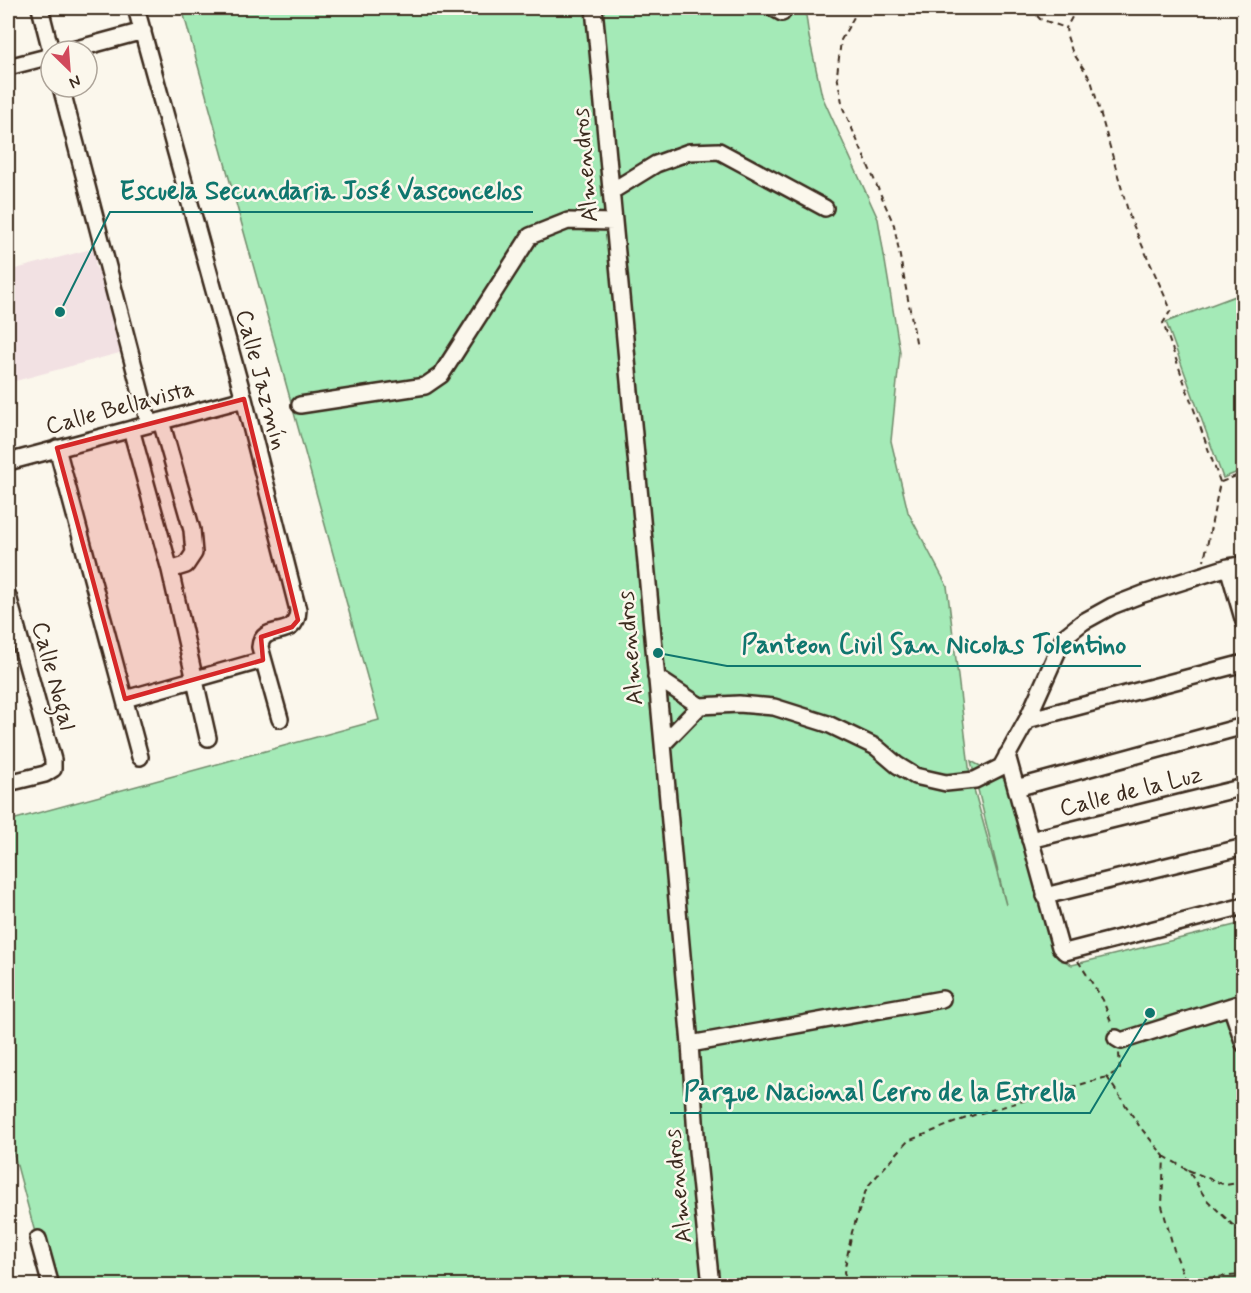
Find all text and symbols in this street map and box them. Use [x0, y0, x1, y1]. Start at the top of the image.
north arrow [39, 39, 99, 99]
text: N [65, 69, 84, 93]
street label: Almendros [566, 106, 606, 224]
callout: Escuela Secundaria José Vasconcelos [110, 168, 533, 212]
text: Escuela Secundaria José Vasconcelos [119, 175, 523, 209]
street label: Calle Jazmín [227, 306, 295, 454]
street label: Calle Bellavista [42, 373, 198, 443]
street label: Almendros [611, 589, 651, 707]
street label: Calle Nogal [21, 618, 82, 734]
callout: Panteon Civil San Nicolas Tolentino [727, 622, 1141, 666]
text: Panteon Civil San Nicolas Tolentino [742, 629, 1126, 663]
street label: Calle de la Luz [1056, 759, 1206, 825]
callout: Parque Nacional Cerro de la Estrella [670, 1069, 1090, 1113]
text: Parque Nacional Cerro de la Estrella [684, 1076, 1076, 1110]
street label: Almendros [658, 1127, 700, 1245]

